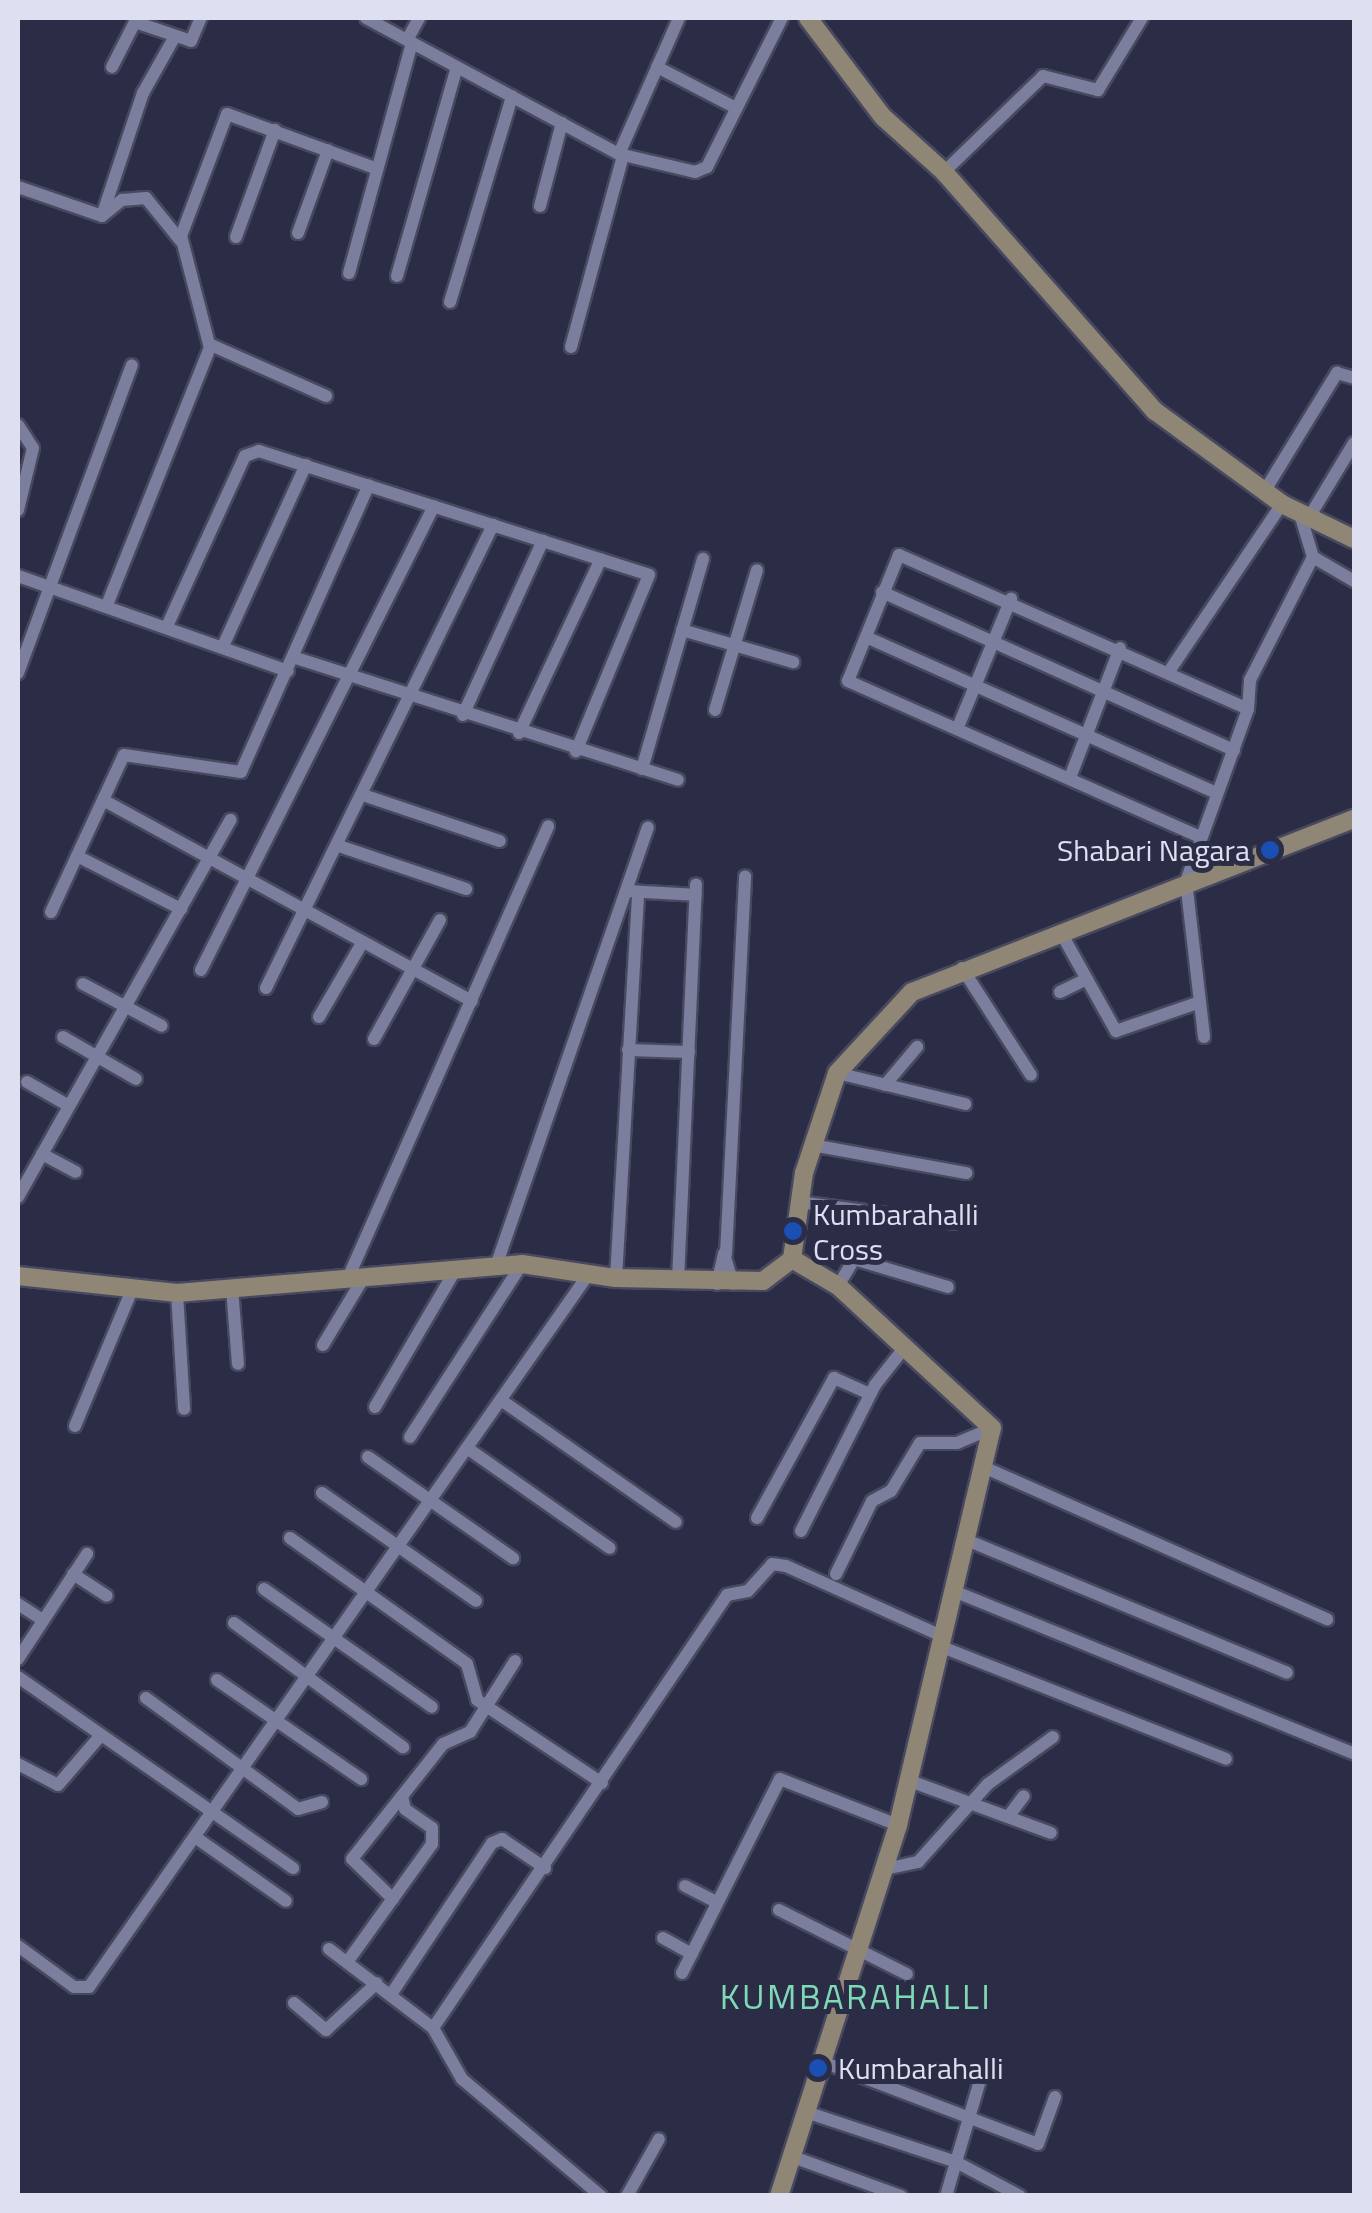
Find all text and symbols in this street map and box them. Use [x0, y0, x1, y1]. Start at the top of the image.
place label: Shabari Nagara [1057, 832, 1250, 868]
marker: Shabari Nagara [1259, 839, 1281, 861]
place label: Kumbarahalli Cross [813, 1196, 978, 1266]
marker: Kumbarahalli Cross [782, 1220, 804, 1242]
district label: KUMBARAHALLI [720, 1975, 992, 2017]
place label: Kumbarahalli [838, 2050, 1003, 2086]
marker: Kumbarahalli [807, 2057, 829, 2079]

